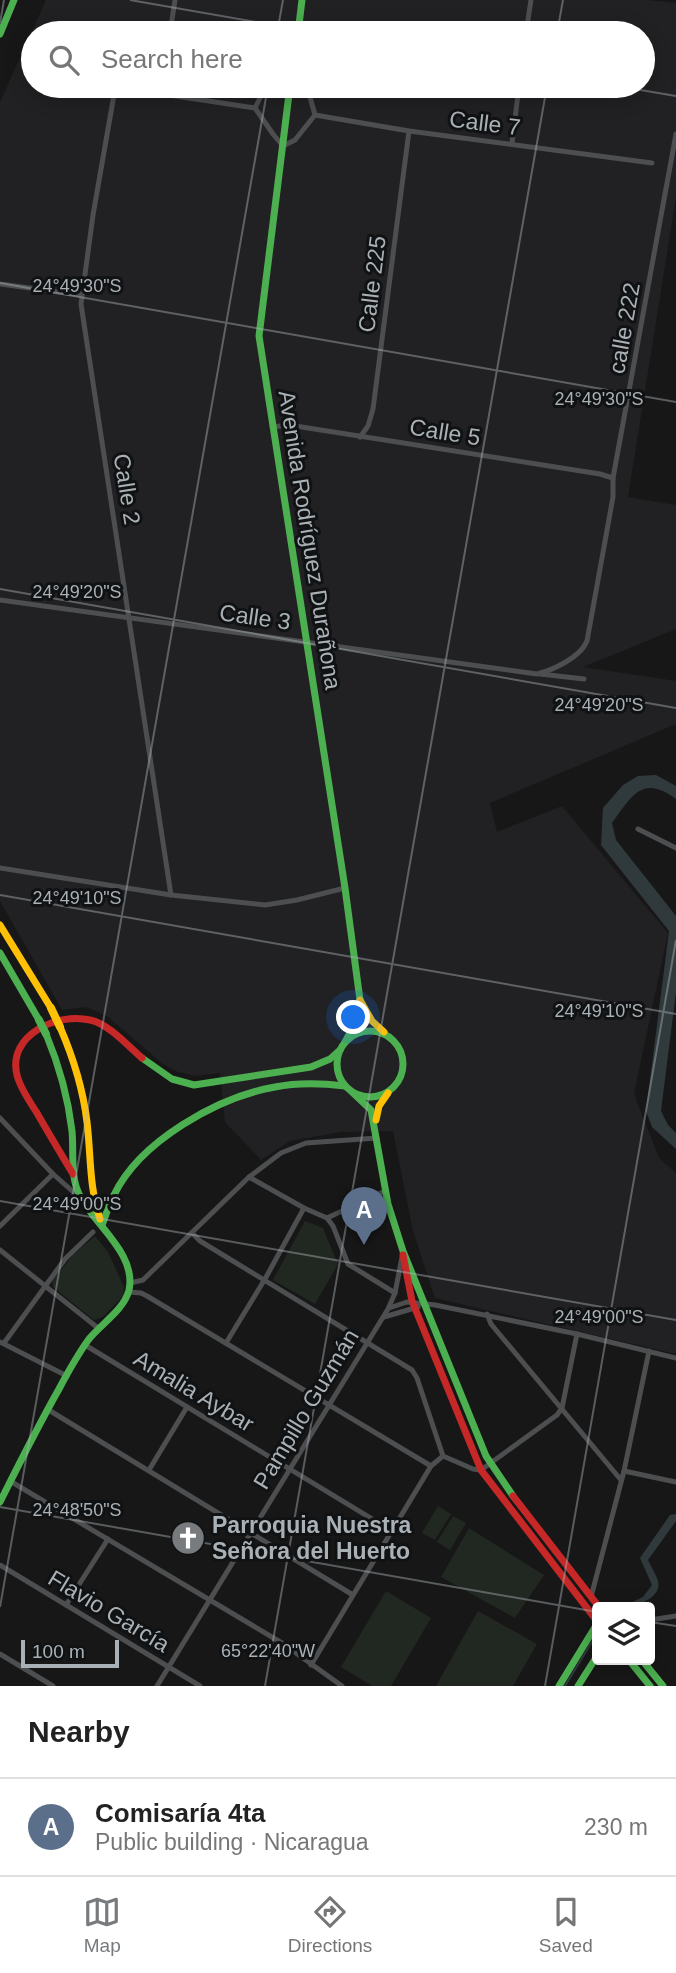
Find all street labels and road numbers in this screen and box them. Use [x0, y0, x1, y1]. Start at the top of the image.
street label: Calle 7 [448, 106, 522, 140]
street label: Calle 225 [353, 234, 391, 334]
street label: calle 222 [603, 280, 645, 376]
street label: Avenida Rodríguez Durañona [273, 389, 347, 692]
street label: Calle 5 [408, 414, 482, 450]
street label: Calle 2 [109, 452, 145, 526]
street label: Calle 3 [218, 599, 292, 635]
street label: Pampillo Guzmán [248, 1325, 364, 1493]
street label: Amalia Aybar [129, 1345, 259, 1437]
street label: Flavio García [44, 1565, 174, 1657]

